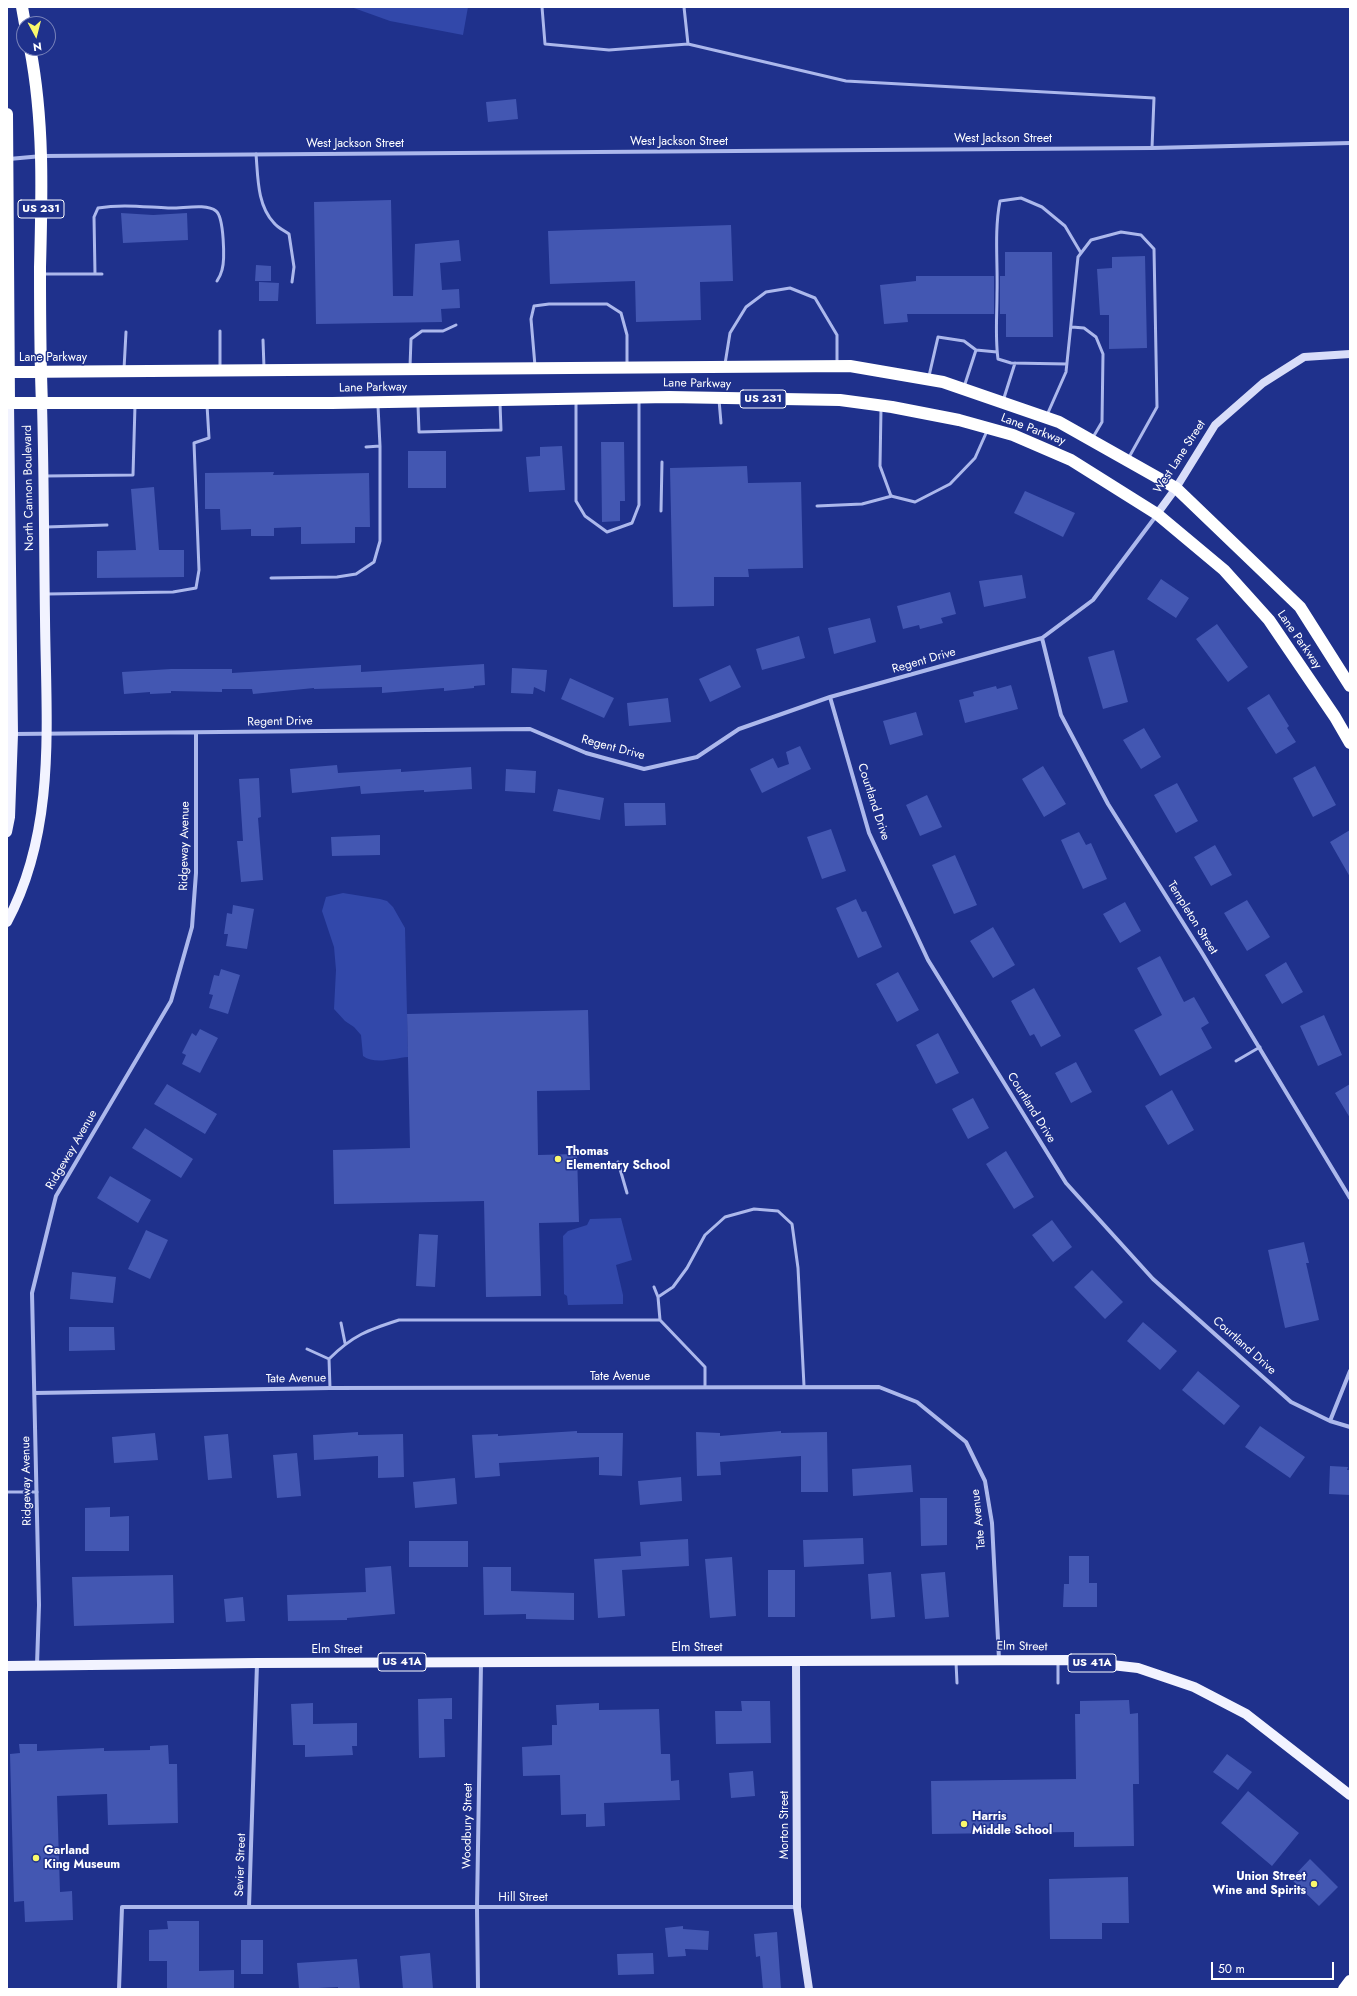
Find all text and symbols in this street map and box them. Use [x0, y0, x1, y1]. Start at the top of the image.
north arrow [16, 16, 56, 56]
text: N [32, 38, 43, 55]
street label: West Jackson Street [954, 132, 1052, 146]
street label: West Jackson Street [630, 135, 728, 149]
street label: West Jackson Street [306, 137, 404, 151]
road number: US 231 [18, 200, 64, 218]
street label: Lane Parkway [19, 351, 87, 365]
street label: Lane Parkway [663, 376, 731, 392]
street label: Lane Parkway [339, 380, 407, 396]
road number: US 231 [740, 390, 786, 408]
street label: Lane Parkway [999, 411, 1067, 449]
street label: West Lane Street [1151, 418, 1209, 496]
street label: North Cannon Boulevard [21, 425, 37, 551]
street label: Lane Parkway [1274, 608, 1324, 672]
street label: Regent Drive [891, 645, 957, 677]
street label: Regent Drive [247, 714, 313, 730]
street label: Regent Drive [580, 733, 646, 763]
street label: Courtland Drive [854, 762, 892, 842]
street label: Ridgeway Avenue [177, 801, 193, 891]
street label: Templeton Street [1164, 879, 1220, 957]
street label: Courtland Drive [1004, 1070, 1058, 1146]
street label: Ridgeway Avenue [43, 1108, 101, 1192]
place label: Thomas Elementary School [566, 1145, 670, 1173]
marker: Thomas Elementary School [553, 1154, 563, 1164]
street label: Courtland Drive [1209, 1314, 1279, 1378]
street label: Tate Avenue [590, 1370, 650, 1384]
street label: Tate Avenue [266, 1371, 326, 1387]
street label: Ridgeway Avenue [19, 1436, 35, 1526]
street label: Tate Avenue [969, 1488, 989, 1550]
street label: Elm Street [996, 1639, 1048, 1655]
street label: Elm Street [672, 1641, 722, 1655]
street label: Elm Street [312, 1643, 362, 1657]
road number: US 41A [378, 1653, 426, 1671]
road number: US 41A [1068, 1654, 1116, 1672]
street label: Woodbury Street [460, 1783, 476, 1869]
street label: Morton Street [778, 1791, 792, 1859]
place label: Harris Middle School [972, 1810, 1052, 1838]
marker: Harris Middle School [959, 1819, 969, 1829]
street label: Sevier Street [233, 1833, 249, 1897]
place label: Garland King Museum [44, 1844, 120, 1872]
marker: Garland King Museum [31, 1853, 41, 1863]
place label: Union Street Wine and Spirits [1212, 1870, 1306, 1898]
marker: Union Street Wine and Spirits [1309, 1879, 1319, 1889]
street label: Hill Street [498, 1891, 548, 1905]
scale bar [1213, 1954, 1336, 1980]
text: 50 m [1218, 1960, 1245, 1978]

